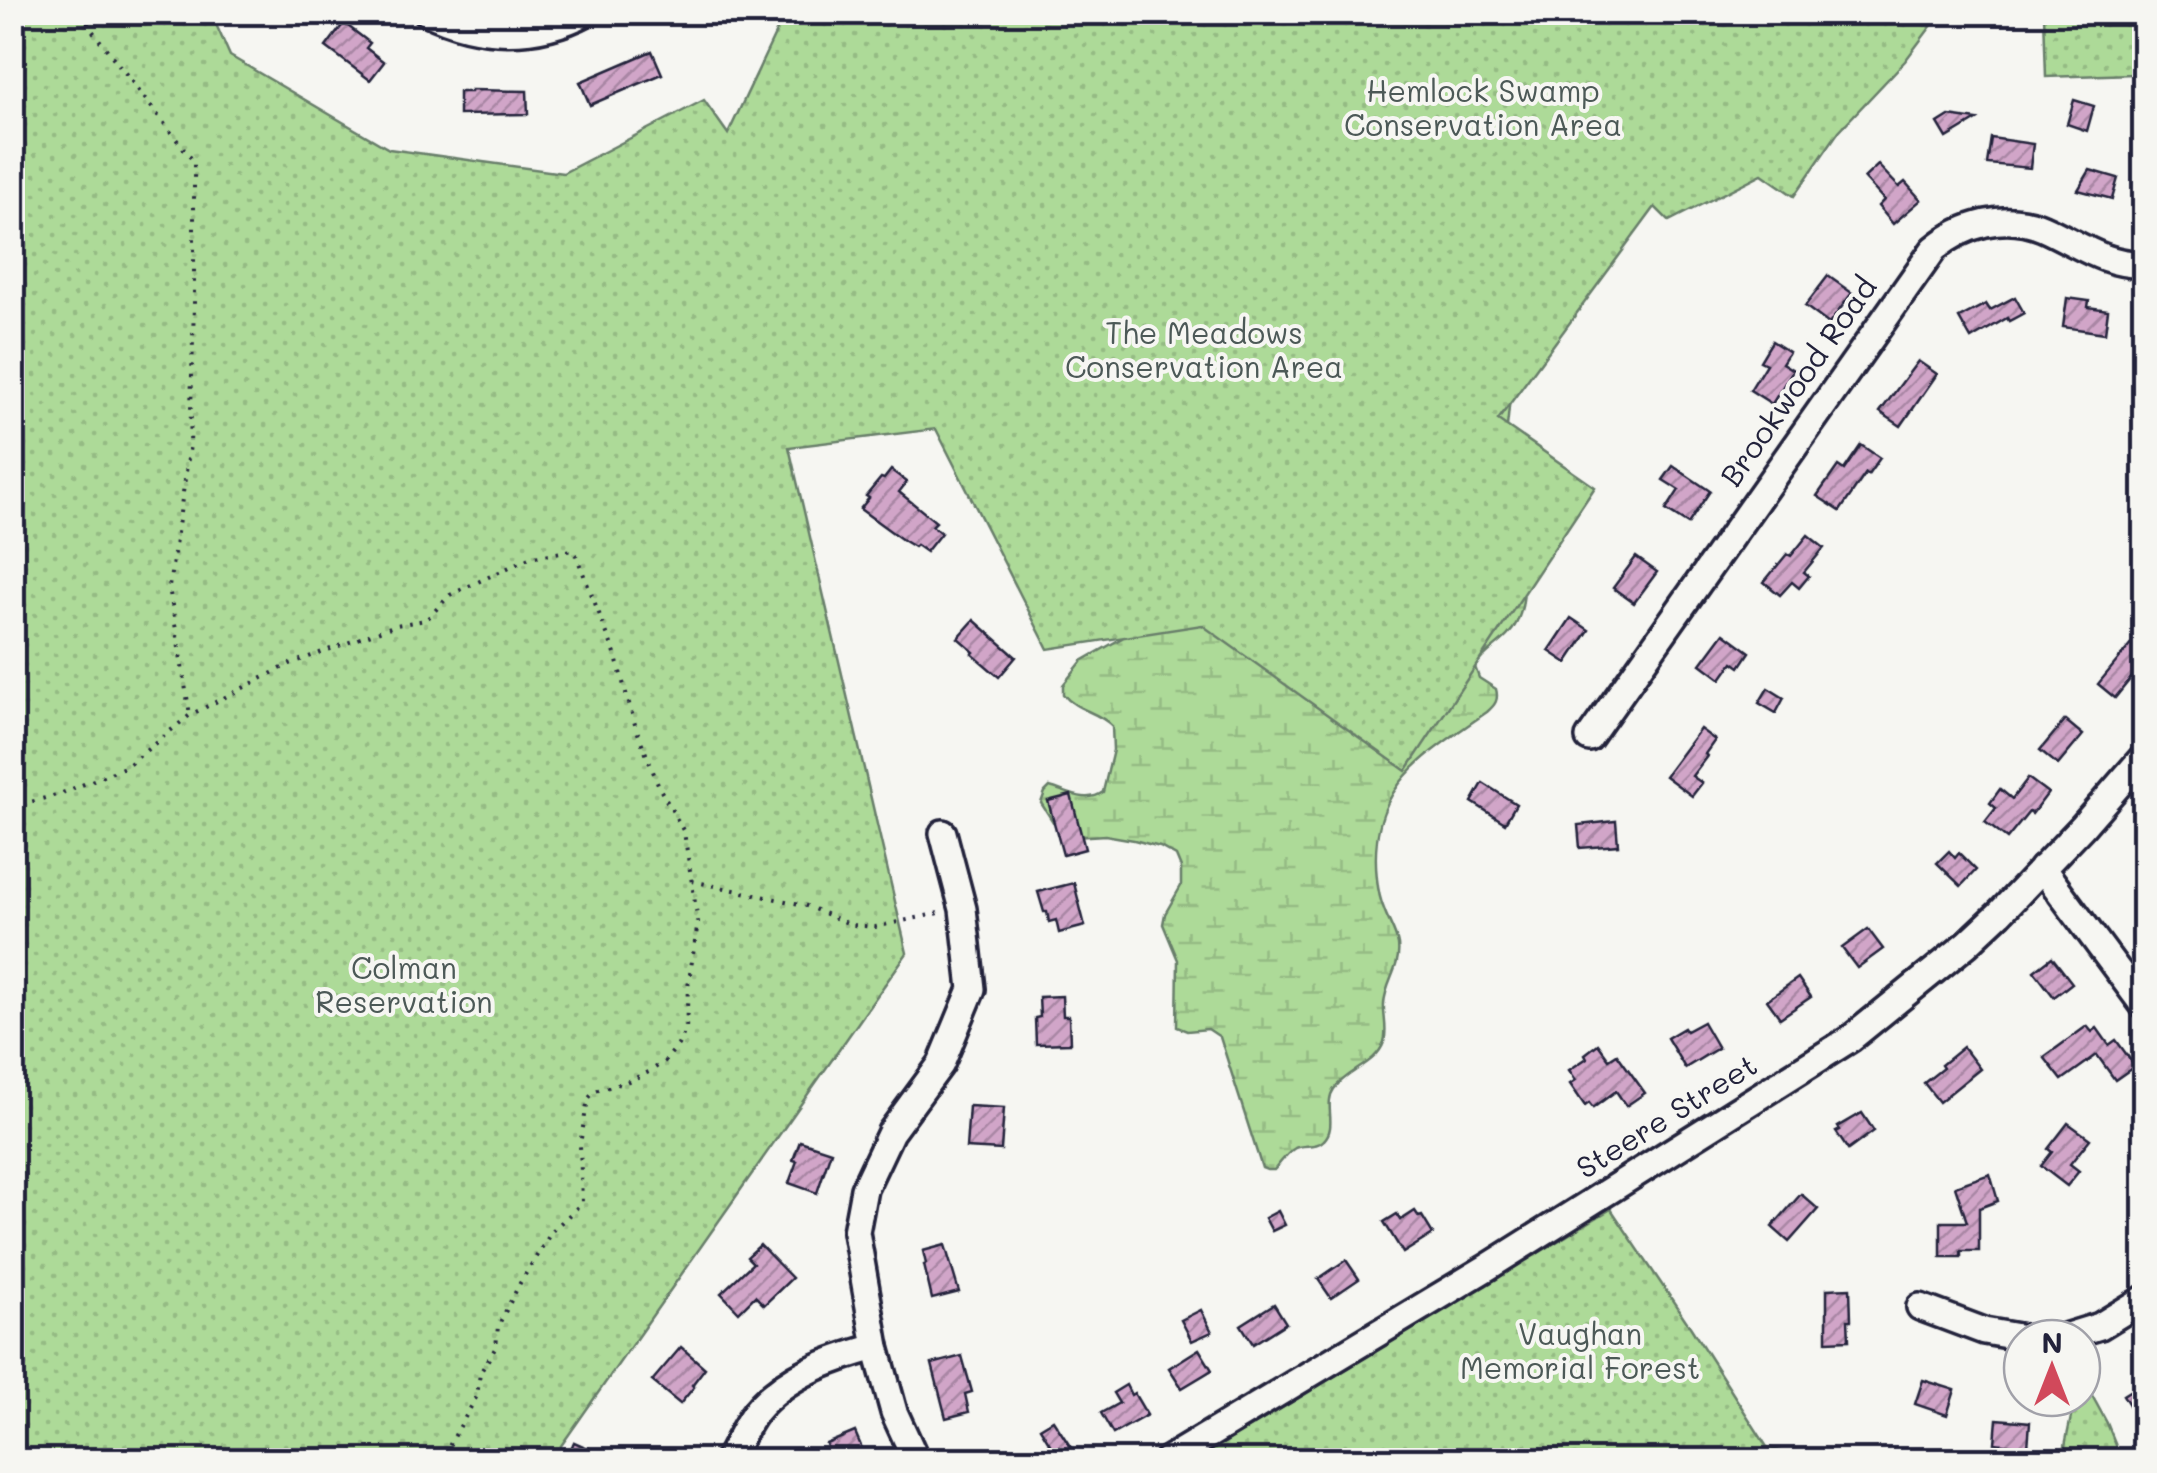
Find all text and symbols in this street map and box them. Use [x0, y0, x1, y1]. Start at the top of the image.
park label: Hemlock Swamp Conservation Area [1344, 70, 1622, 144]
street label: Brookwood Road [1710, 268, 1885, 494]
park label: The Meadows Conservation Area [1065, 312, 1343, 386]
park label: Colman Reservation [315, 947, 493, 1021]
street label: Steere Street [1568, 1044, 1764, 1187]
park label: Vaughan Memorial Forest [1460, 1313, 1700, 1387]
north arrow [2002, 1318, 2102, 1418]
text: N [2041, 1324, 2063, 1360]

